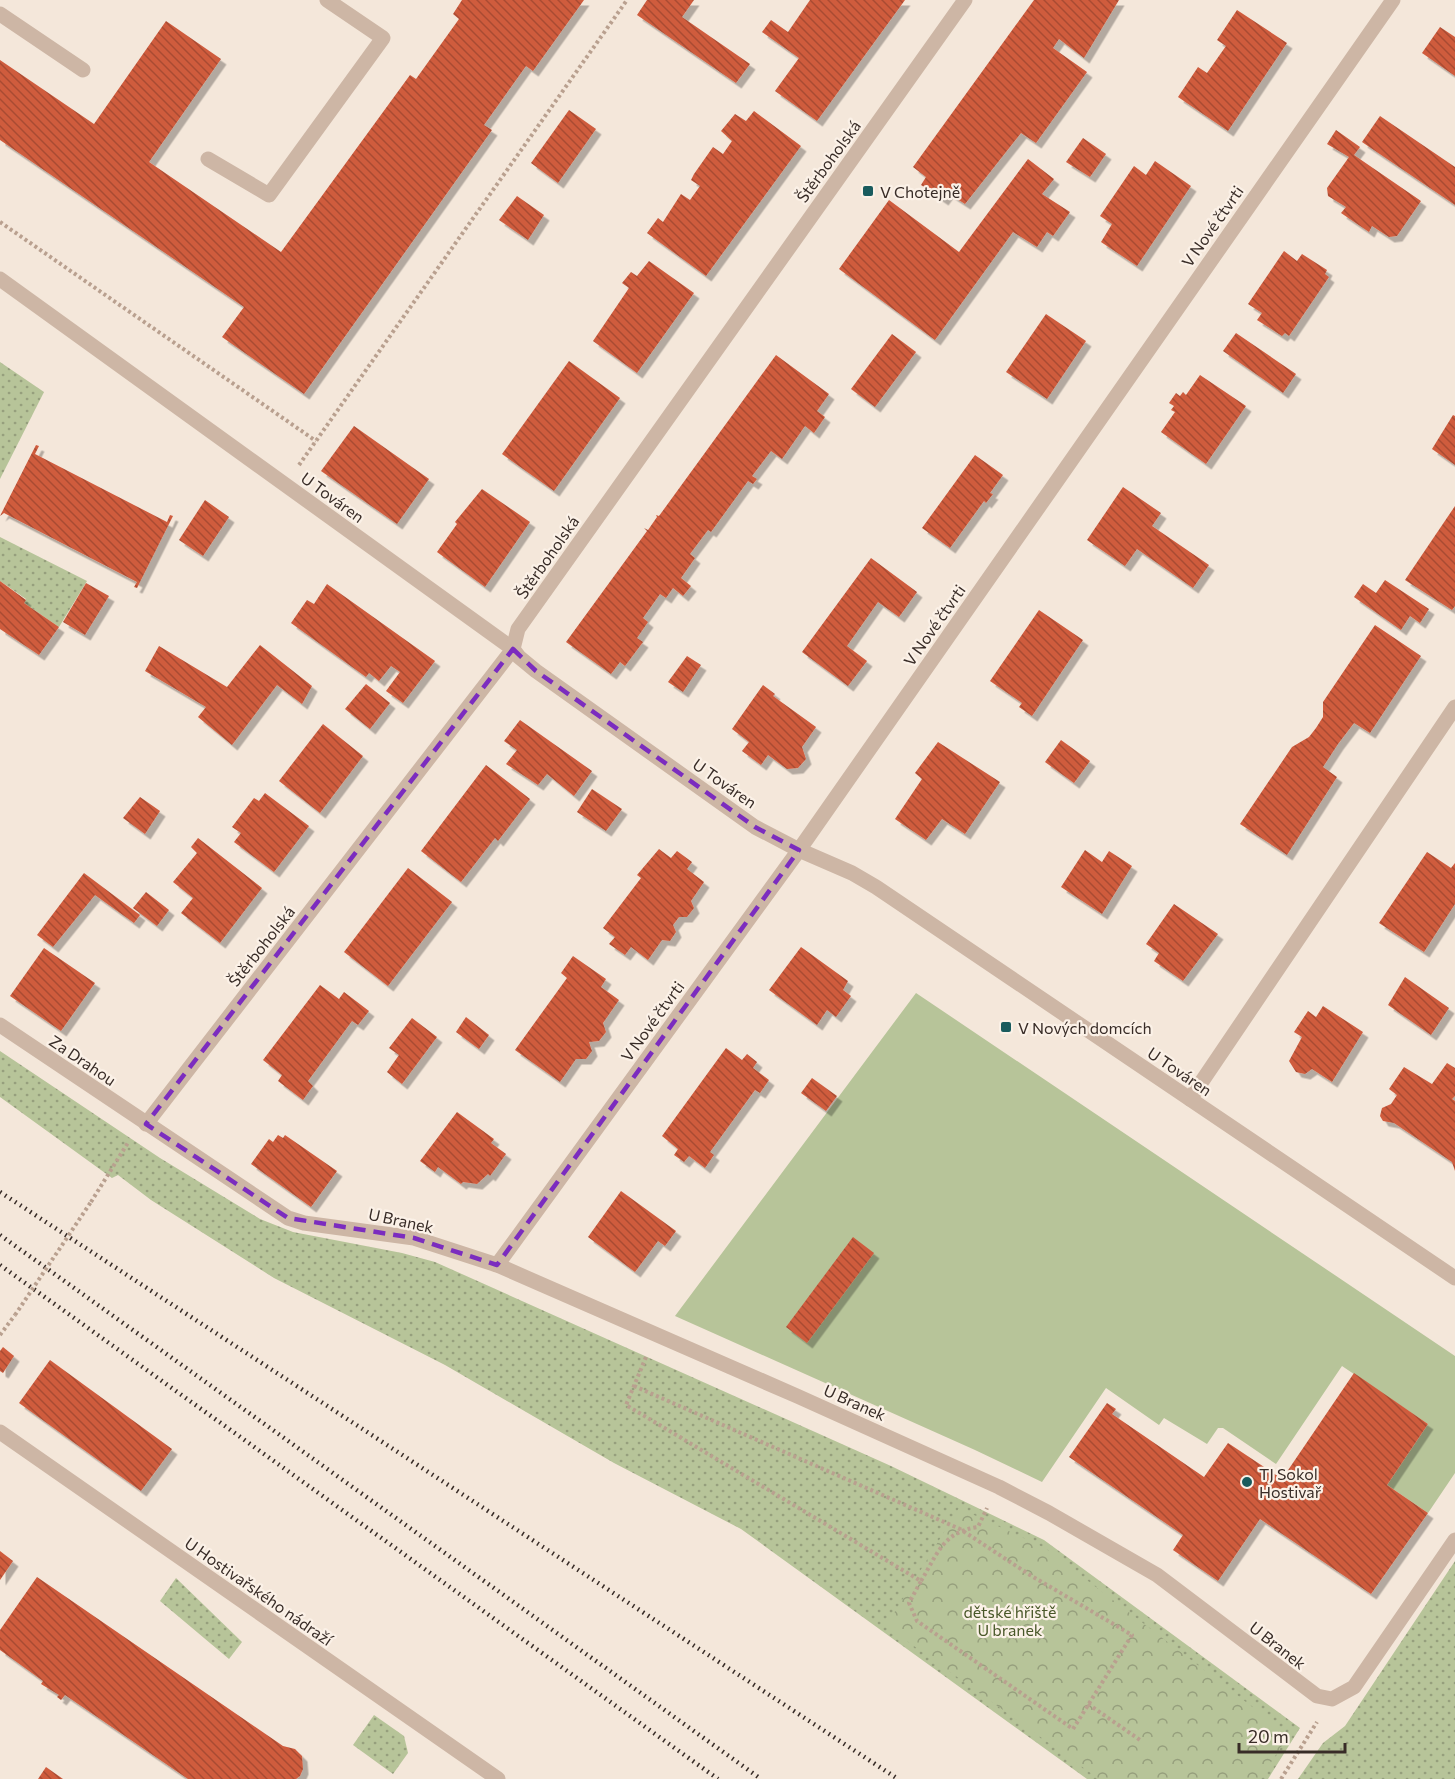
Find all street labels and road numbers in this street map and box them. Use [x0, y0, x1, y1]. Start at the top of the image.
street label: Štěrboholská [792, 116, 864, 206]
street label: V Nové čtvrti [1177, 182, 1247, 270]
street label: U Továren [298, 468, 368, 526]
street label: Štěrboholská [512, 512, 582, 602]
street label: V Nové čtvrti [899, 581, 969, 669]
street label: U Továren [690, 754, 760, 812]
street label: Štěrboholská [224, 902, 298, 990]
street label: V Nové čtvrti [617, 977, 687, 1065]
street label: Za Drahou [46, 1031, 120, 1089]
street label: U Továren [1144, 1043, 1216, 1099]
street label: U Branek [367, 1204, 436, 1236]
street label: U Branek [821, 1380, 889, 1424]
street label: U Hostivařského nádraží [182, 1533, 337, 1650]
street label: U Branek [1246, 1617, 1310, 1673]

